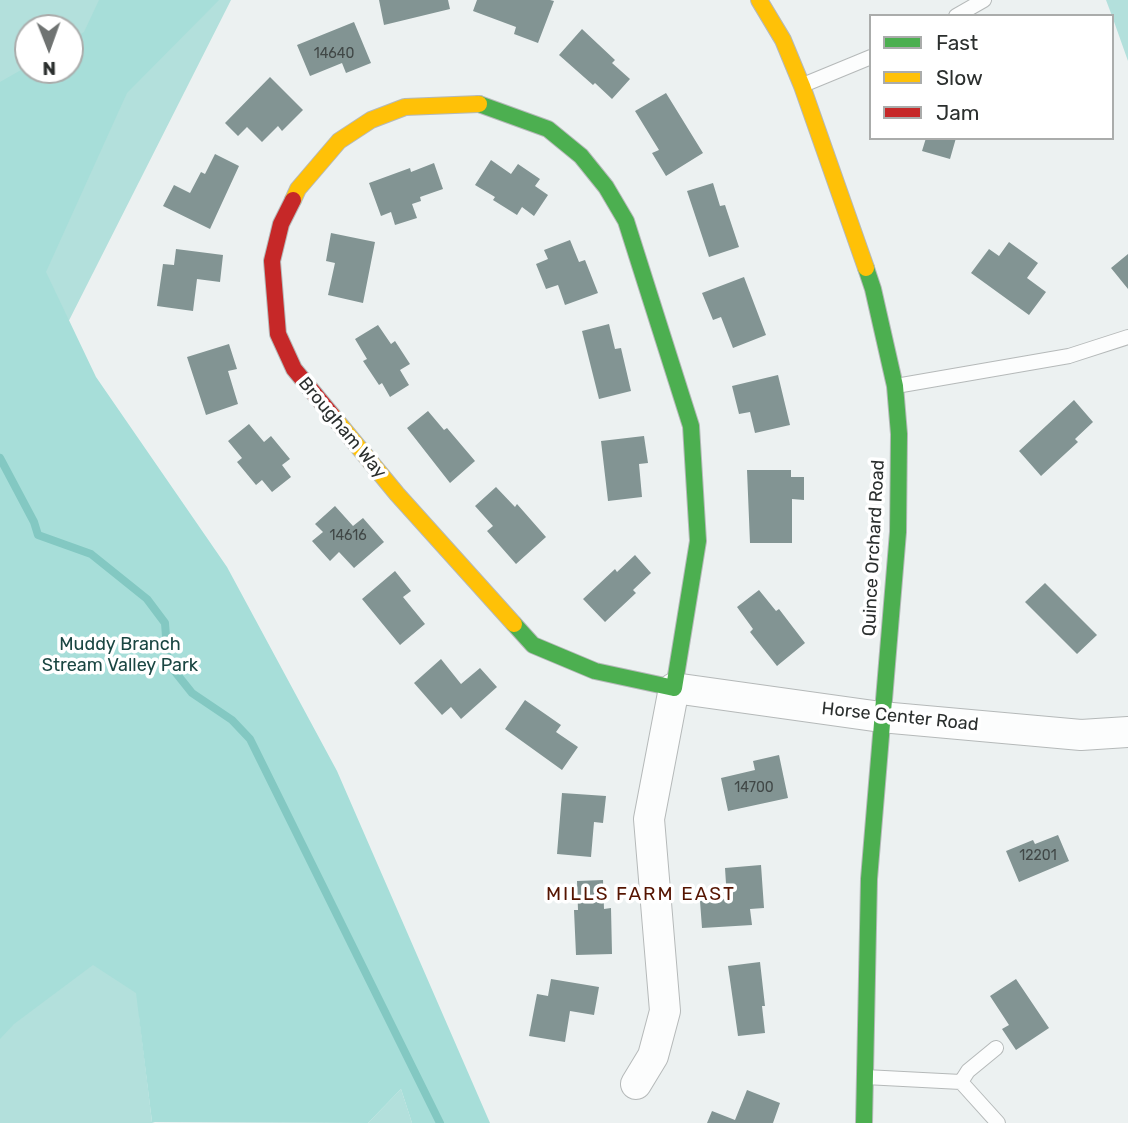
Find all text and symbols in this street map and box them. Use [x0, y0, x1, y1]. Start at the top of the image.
north arrow [14, 14, 84, 84]
legend [869, 14, 1114, 140]
text: Fast [936, 30, 978, 55]
house number: 14640 [314, 46, 354, 62]
text: N [42, 57, 56, 80]
text: Slow [936, 65, 983, 90]
text: Jam [936, 100, 980, 125]
street label: Brougham Way [293, 373, 391, 483]
street label: Quince Orchard Road [859, 459, 889, 637]
house number: 14616 [329, 528, 367, 544]
park label: Muddy Branch Stream Valley Park [42, 634, 198, 676]
street label: Horse Center Road [821, 698, 979, 736]
house number: 14700 [734, 780, 774, 796]
house number: 12201 [1019, 848, 1057, 864]
district label: MILLS FARM EAST [548, 884, 734, 906]

